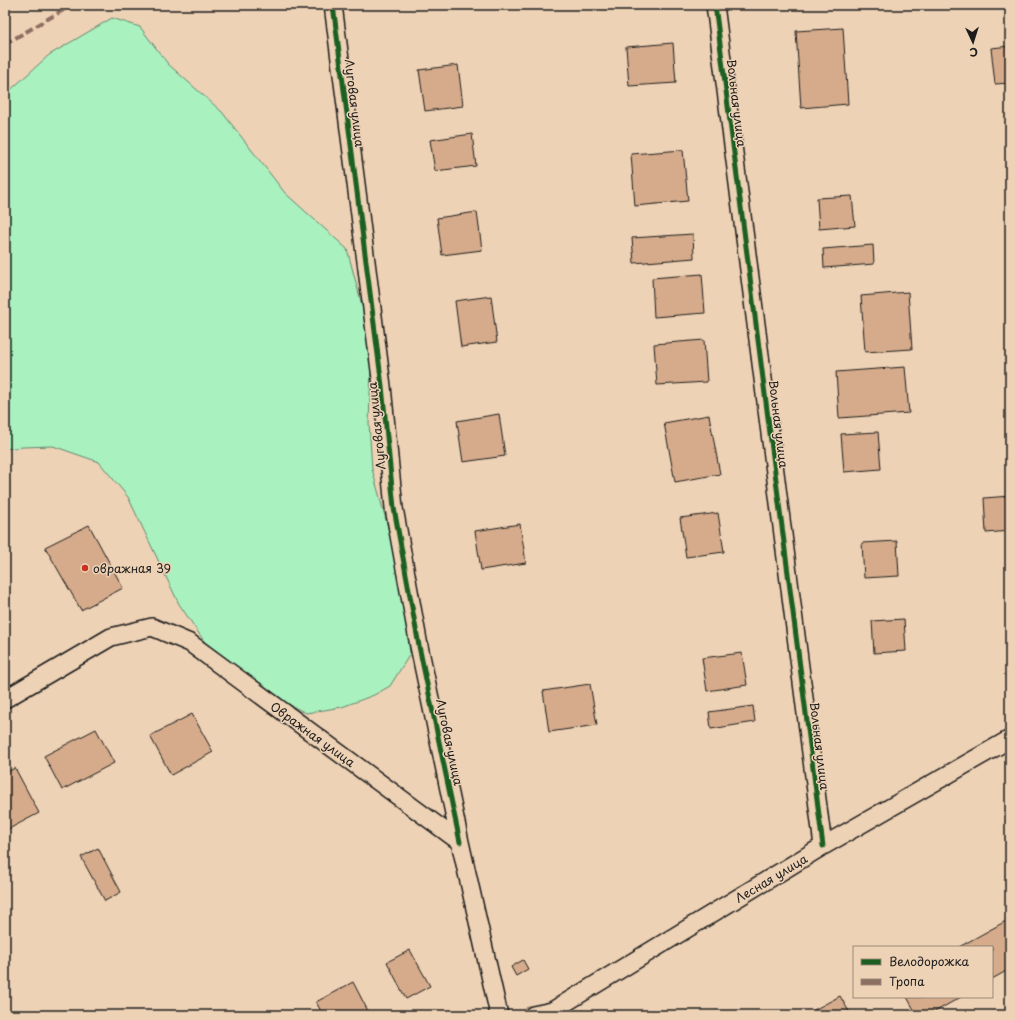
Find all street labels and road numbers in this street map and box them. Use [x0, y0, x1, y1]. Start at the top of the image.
street label: Луговая улица [341, 58, 369, 148]
street label: Вольная улица [723, 58, 751, 148]
street label: Вольная улица [765, 379, 793, 469]
street label: Луговая улица [362, 381, 390, 471]
street label: Овражная улица [267, 697, 359, 771]
street label: Луговая улица [432, 697, 468, 787]
street label: Вольная улица [806, 701, 834, 791]
street label: Лесная улица [731, 849, 811, 907]

